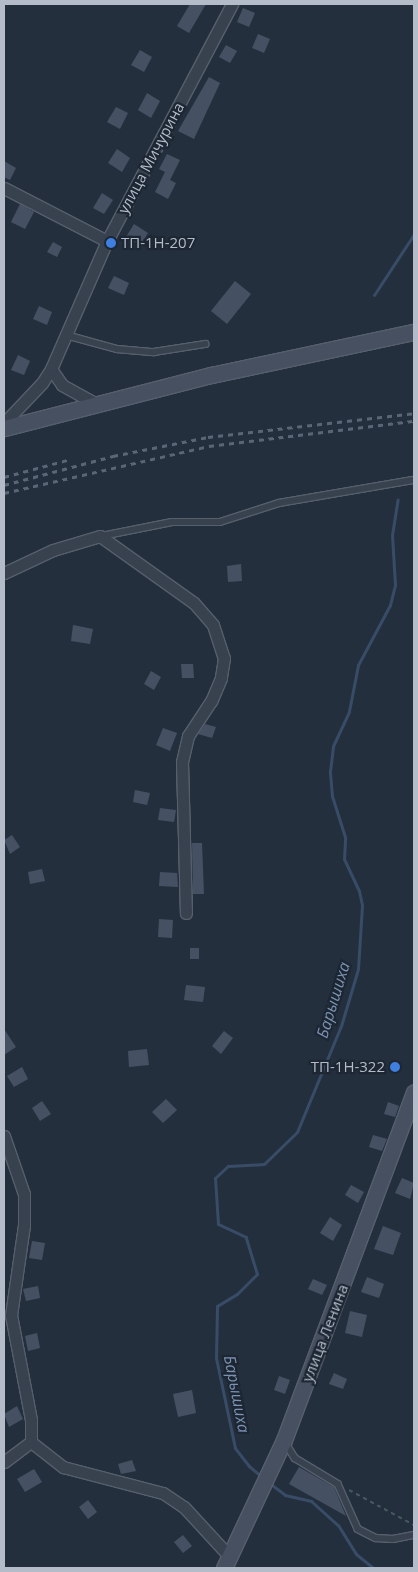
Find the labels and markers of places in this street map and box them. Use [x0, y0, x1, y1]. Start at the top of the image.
place label: ТП-1Н-207 [121, 234, 195, 252]
marker: ТП-1Н-207 [105, 237, 117, 249]
place label: ТП-1Н-322 [311, 1058, 385, 1076]
marker: ТП-1Н-322 [389, 1061, 401, 1073]

